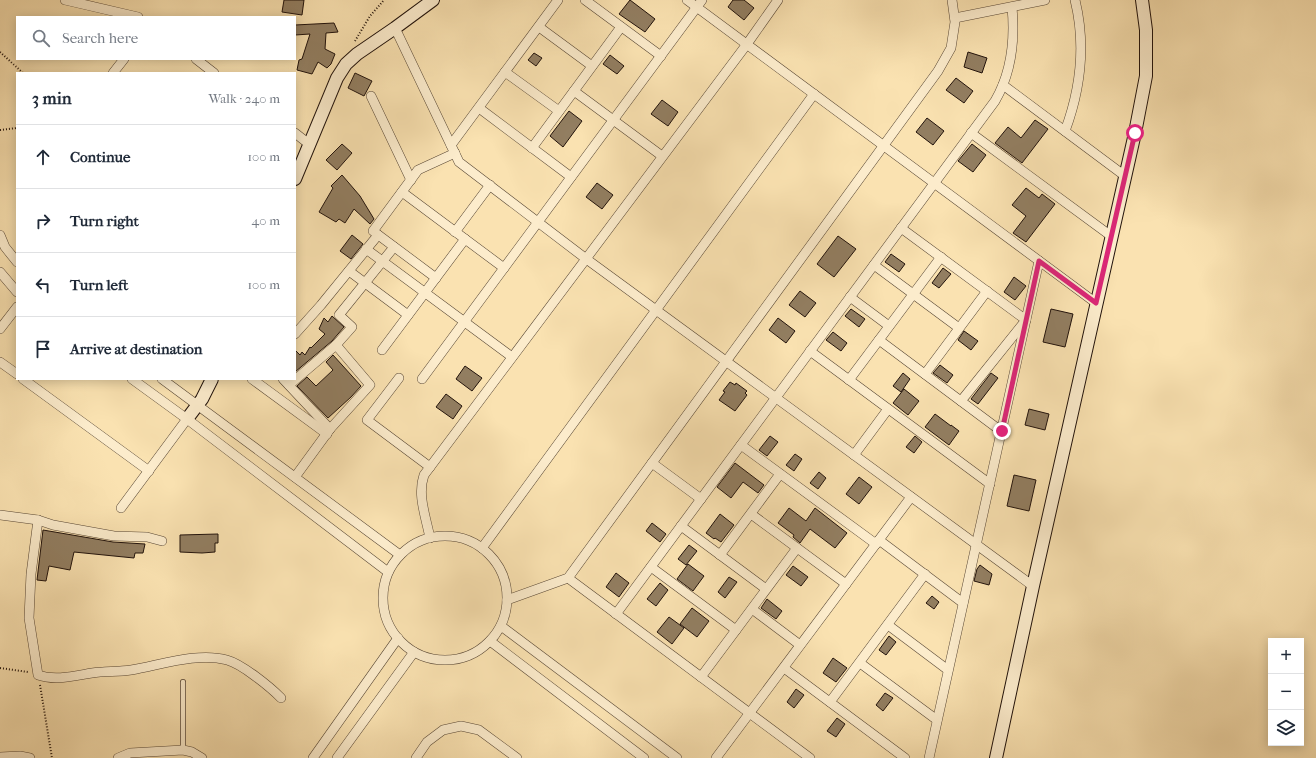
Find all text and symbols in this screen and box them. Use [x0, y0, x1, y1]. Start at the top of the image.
search box [16, 16, 296, 60]
icon: search [30, 27, 52, 49]
text: Search here [62, 29, 138, 47]
text: 3 min [32, 88, 72, 108]
text: Walk · 240 m [208, 91, 280, 106]
route start [1126, 124, 1144, 142]
icon: ahead [32, 146, 54, 168]
text: Continue [70, 148, 130, 166]
text: 100 m [247, 149, 280, 164]
icon: right [32, 210, 54, 232]
text: Turn right [70, 212, 139, 230]
text: 40 m [252, 213, 280, 228]
icon: left [32, 274, 54, 296]
text: Turn left [70, 276, 128, 294]
text: 100 m [247, 277, 280, 292]
icon: arrive [32, 338, 54, 360]
text: Arrive at destination [70, 340, 202, 358]
route end [993, 422, 1011, 440]
map controls [1268, 638, 1304, 746]
button: + [1268, 638, 1304, 674]
button: − [1268, 674, 1304, 710]
button: layers [1268, 710, 1304, 746]

